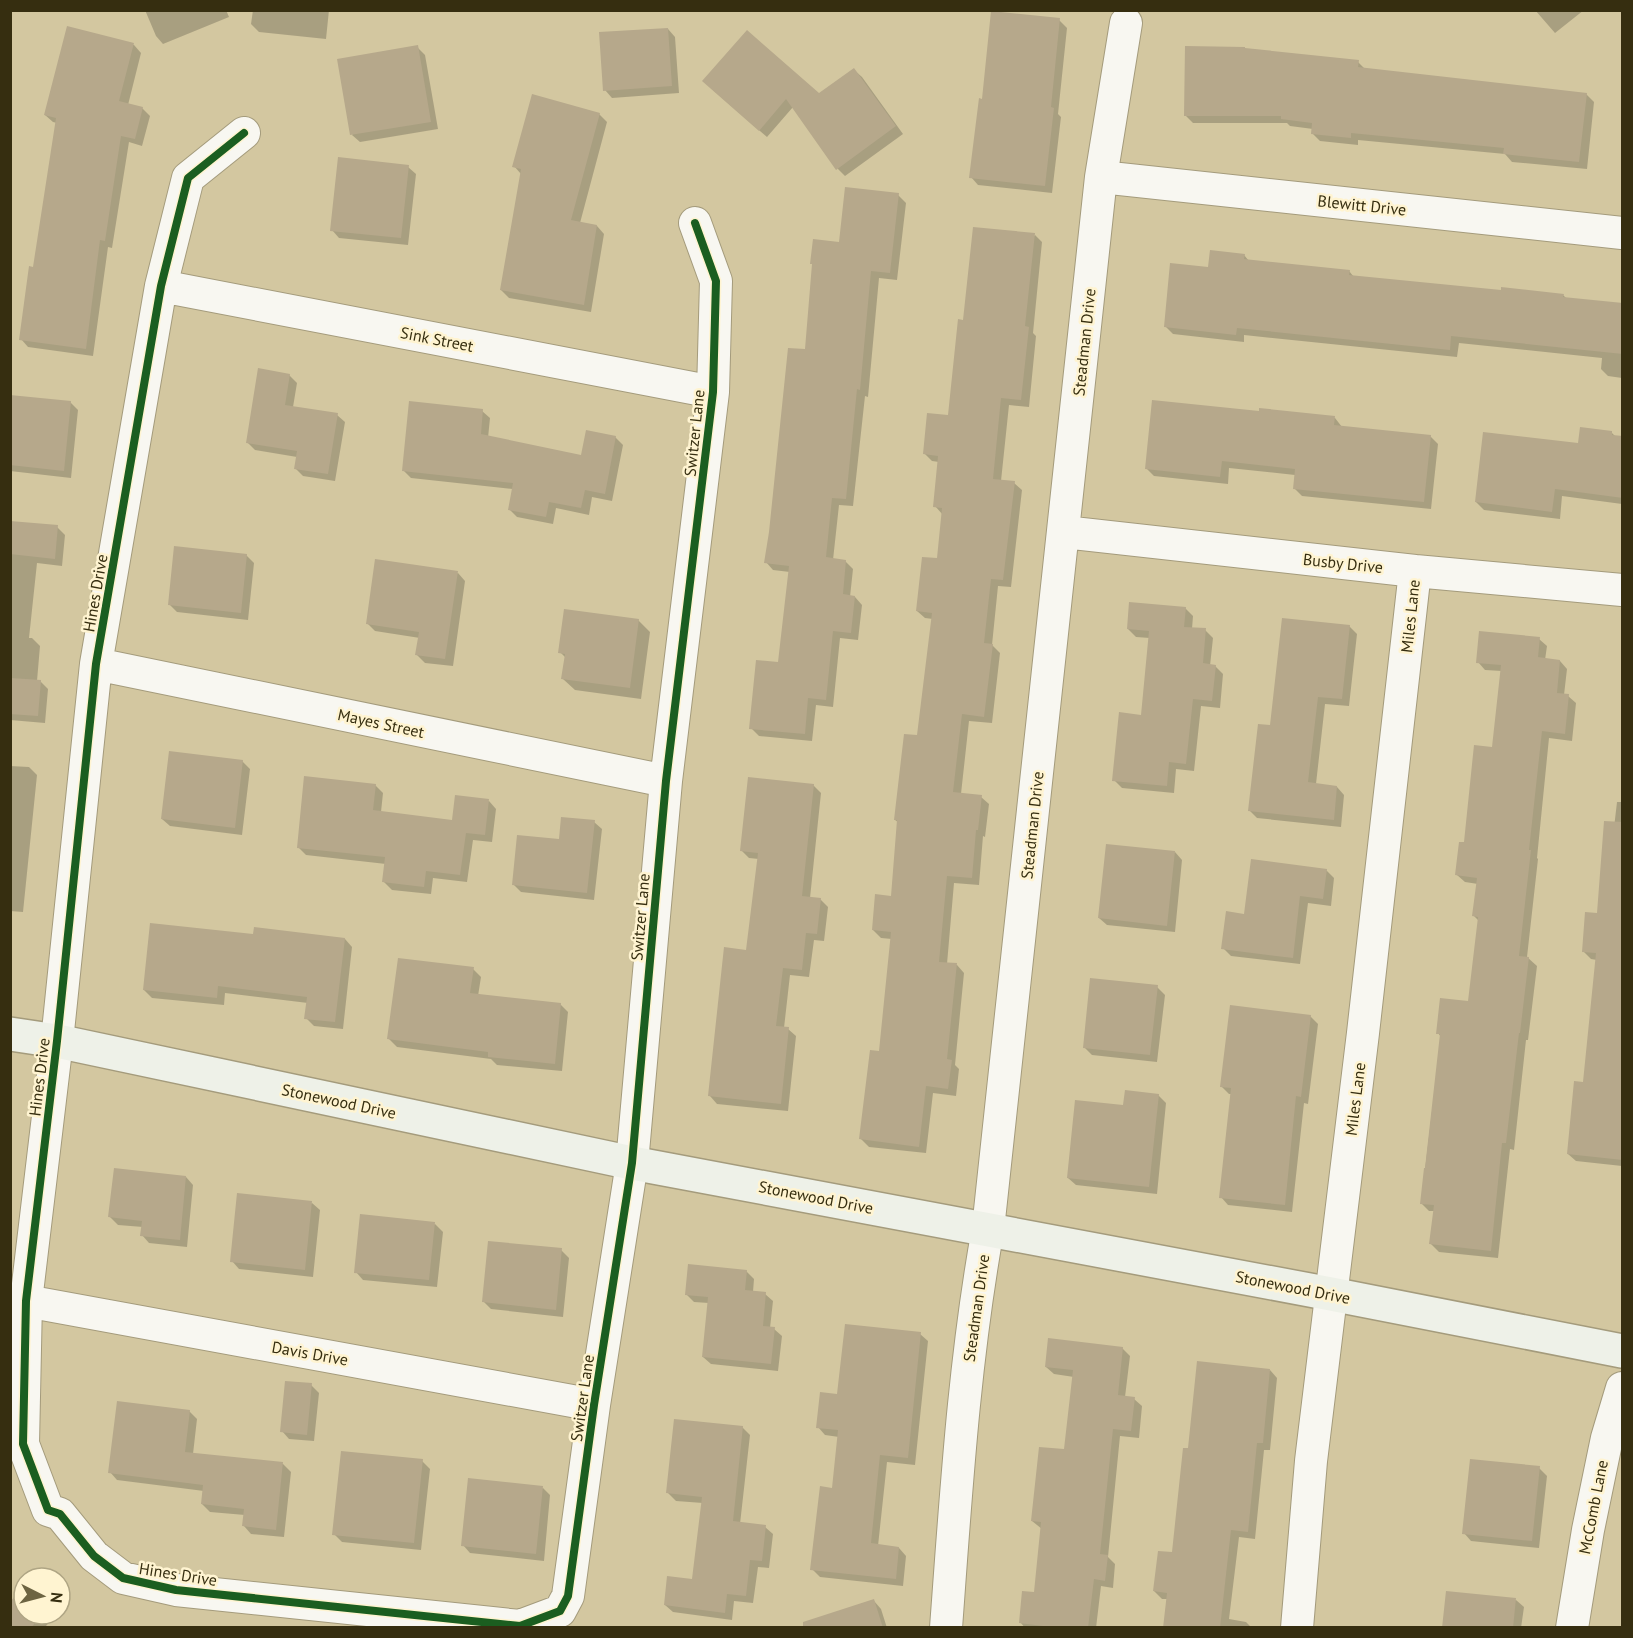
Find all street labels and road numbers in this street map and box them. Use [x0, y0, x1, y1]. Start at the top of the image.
street label: Blewitt Drive [1317, 190, 1407, 220]
street label: Steadman Drive [1068, 287, 1100, 397]
street label: Sink Street [399, 322, 476, 356]
street label: Switzer Lane [679, 388, 709, 478]
street label: Busby Drive [1302, 549, 1384, 577]
street label: Hines Drive [78, 552, 112, 634]
street label: Miles Lane [1396, 578, 1424, 654]
street label: Mayes Street [336, 704, 427, 742]
street label: Steadman Drive [1016, 770, 1048, 880]
street label: Switzer Lane [626, 873, 654, 961]
street label: Hines Drive [24, 1037, 54, 1117]
street label: Miles Lane [1341, 1061, 1369, 1137]
street label: Stonewood Drive [280, 1079, 398, 1123]
street label: Stonewood Drive [757, 1176, 875, 1218]
street label: Steadman Drive [959, 1253, 993, 1363]
street label: Stonewood Drive [1234, 1266, 1352, 1308]
street label: Davis Drive [270, 1336, 350, 1370]
street label: Switzer Lane [566, 1353, 598, 1443]
street label: McComb Lane [1574, 1458, 1612, 1556]
street label: Hines Drive [138, 1558, 218, 1590]

